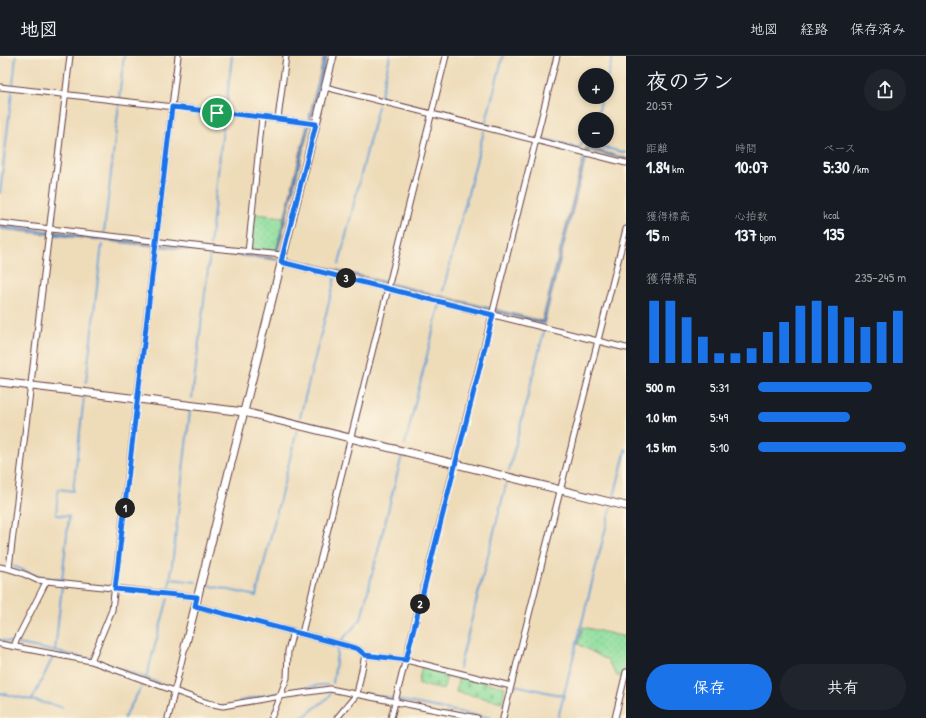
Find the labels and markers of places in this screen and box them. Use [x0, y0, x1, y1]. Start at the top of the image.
pin [200, 96, 234, 130]
pin: 3 [336, 268, 356, 288]
pin: 1 [115, 498, 135, 518]
pin: 2 [410, 594, 430, 614]

